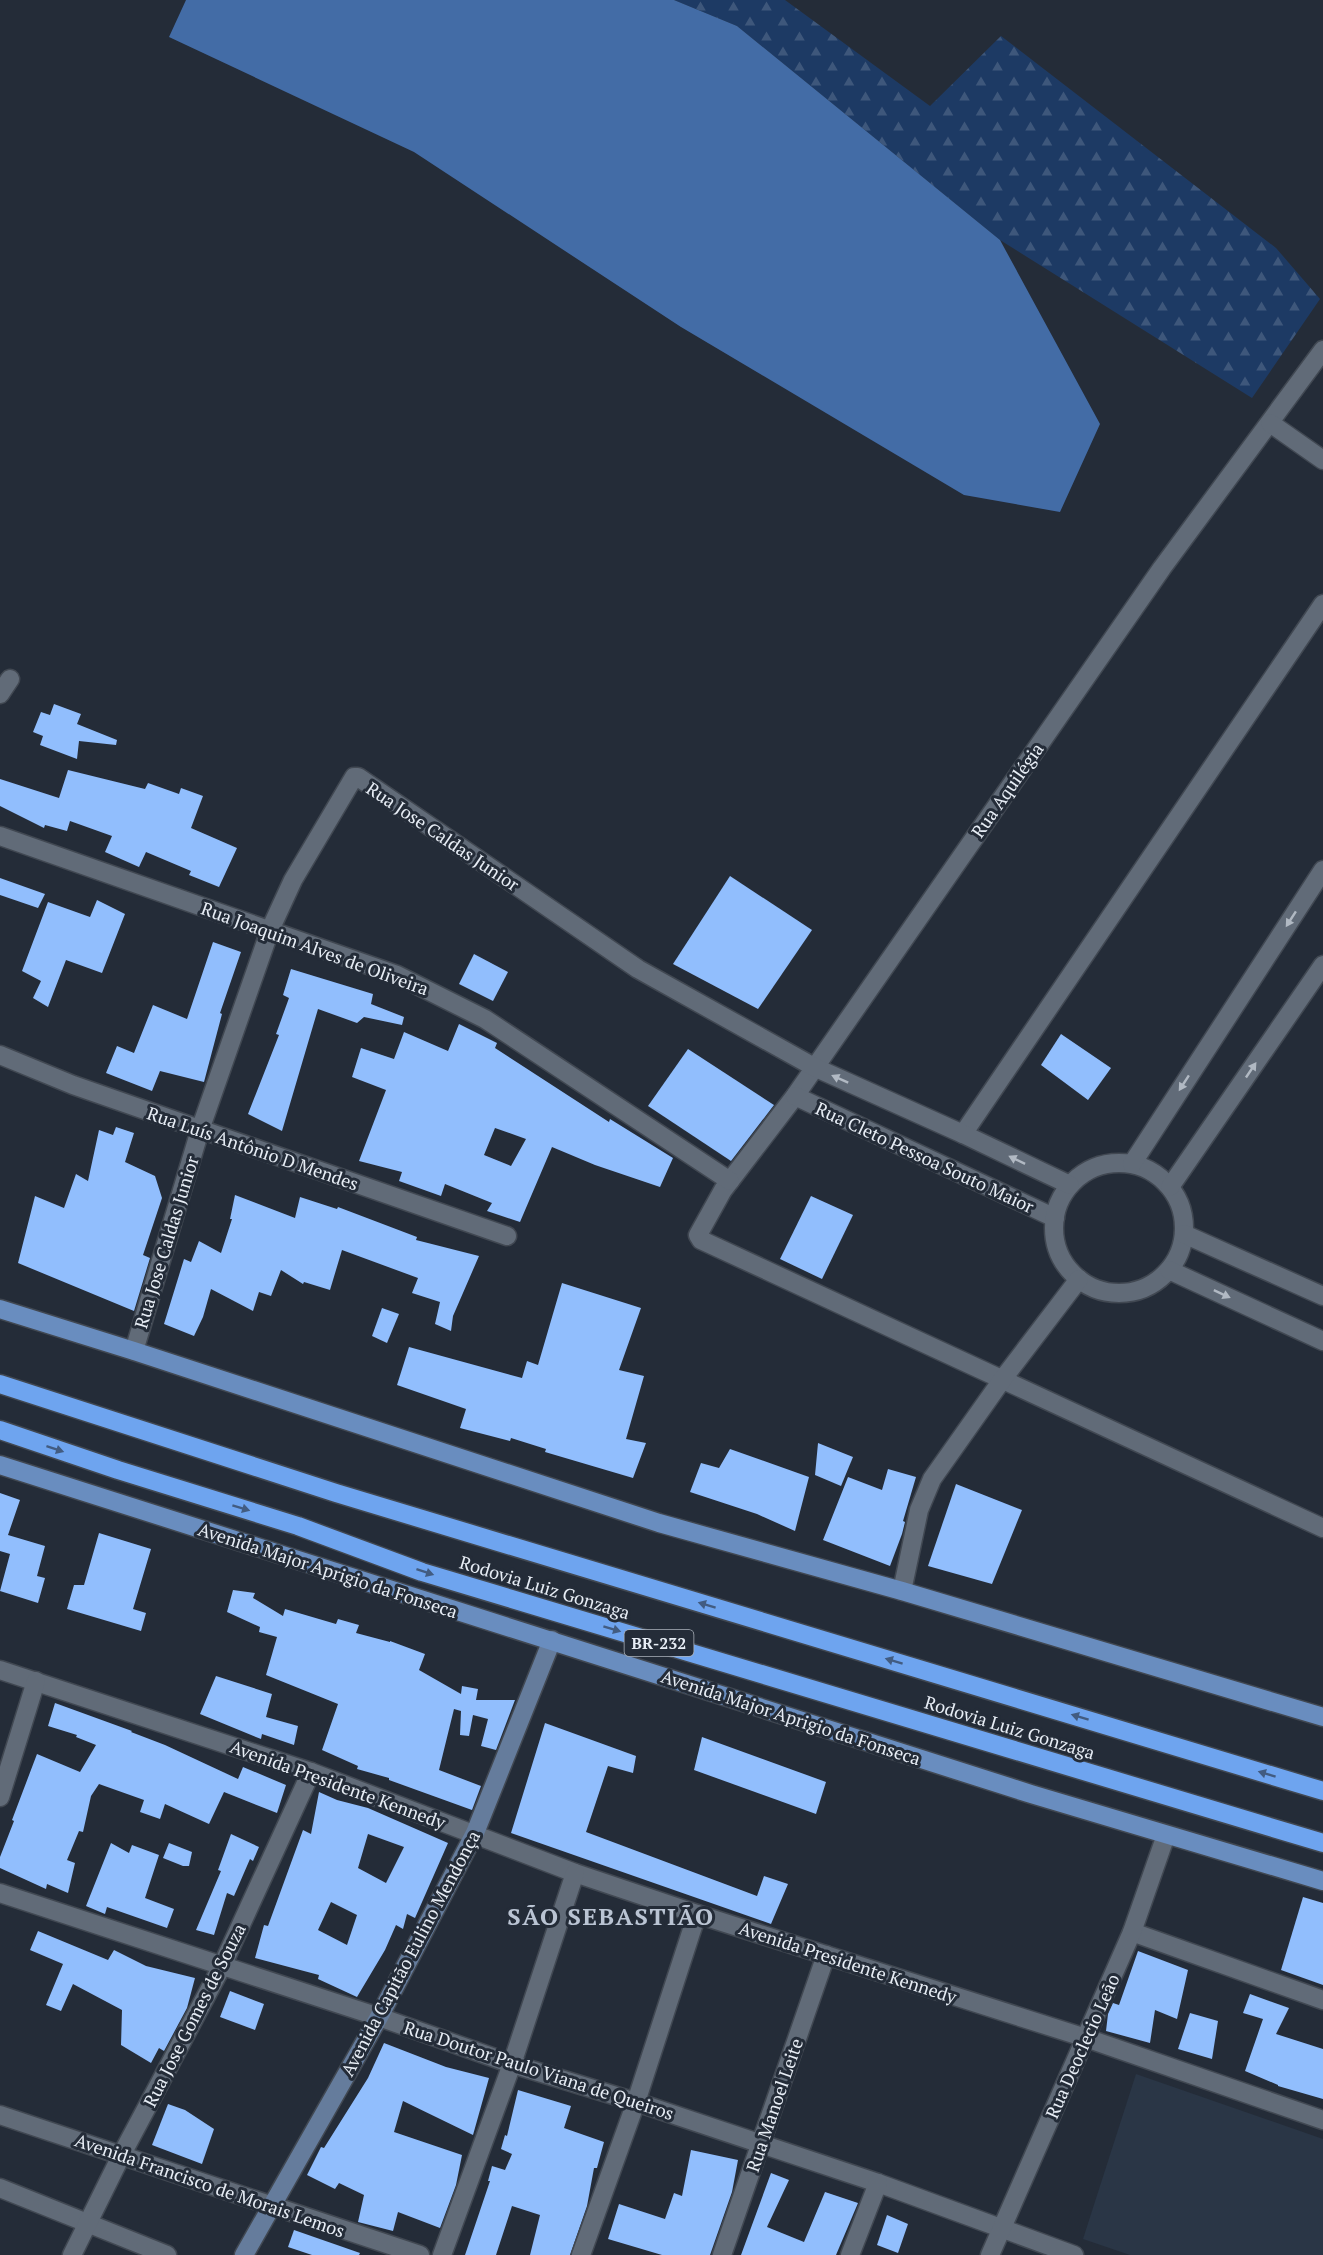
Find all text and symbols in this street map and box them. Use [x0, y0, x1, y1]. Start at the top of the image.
street label: Rua Aquilégia [965, 738, 1049, 842]
street label: Rua Jose Caldas Junior [362, 776, 524, 896]
street label: Rua Joaquim Alves de Oliveira [198, 896, 432, 1000]
one-way arrow [1286, 911, 1297, 927]
one-way arrow [1245, 1062, 1256, 1078]
one-way arrow [831, 1074, 848, 1083]
one-way arrow [1179, 1074, 1190, 1091]
street label: Rua Cleto Pessoa Souto Maior [812, 1096, 1038, 1218]
street label: Rua Luís Antônio D Mendes [144, 1101, 362, 1195]
street label: Rua Jose Caldas Junior [128, 1153, 204, 1331]
one-way arrow [1008, 1155, 1025, 1164]
one-way arrow [1213, 1290, 1230, 1299]
one-way arrow [47, 1445, 65, 1454]
one-way arrow [232, 1504, 250, 1513]
street label: Avenida Major Aprigio da Fonseca [195, 1517, 461, 1623]
street label: Rodovia Luiz Gonzaga [457, 1550, 633, 1624]
one-way arrow [416, 1568, 434, 1578]
one-way arrow [698, 1600, 716, 1609]
one-way arrow [603, 1625, 621, 1634]
road number: BR-232 [624, 1630, 694, 1656]
one-way arrow [885, 1656, 903, 1665]
street label: Avenida Major Aprigio da Fonseca [658, 1664, 924, 1770]
street label: Rodovia Luiz Gonzaga [922, 1690, 1098, 1764]
one-way arrow [1071, 1712, 1089, 1722]
street label: Avenida Presidente Kennedy [227, 1734, 450, 1834]
one-way arrow [1258, 1769, 1276, 1778]
street label: Avenida Capitão Eulino Mendonça [335, 1826, 485, 2080]
district label: SÃO SEBASTIÃO [507, 1900, 715, 1932]
street label: Avenida Presidente Kennedy [736, 1915, 961, 2009]
street label: Rua Jose Gomes de Souza [137, 1919, 251, 2111]
street label: Rua Deoclecio Leão [1039, 1970, 1125, 2122]
street label: Rua Doutor Paulo Viana de Queiros [401, 2015, 677, 2125]
street label: Rua Manoel Leite [740, 2035, 808, 2175]
street label: Avenida Francisco de Morais Lemos [72, 2127, 348, 2243]

